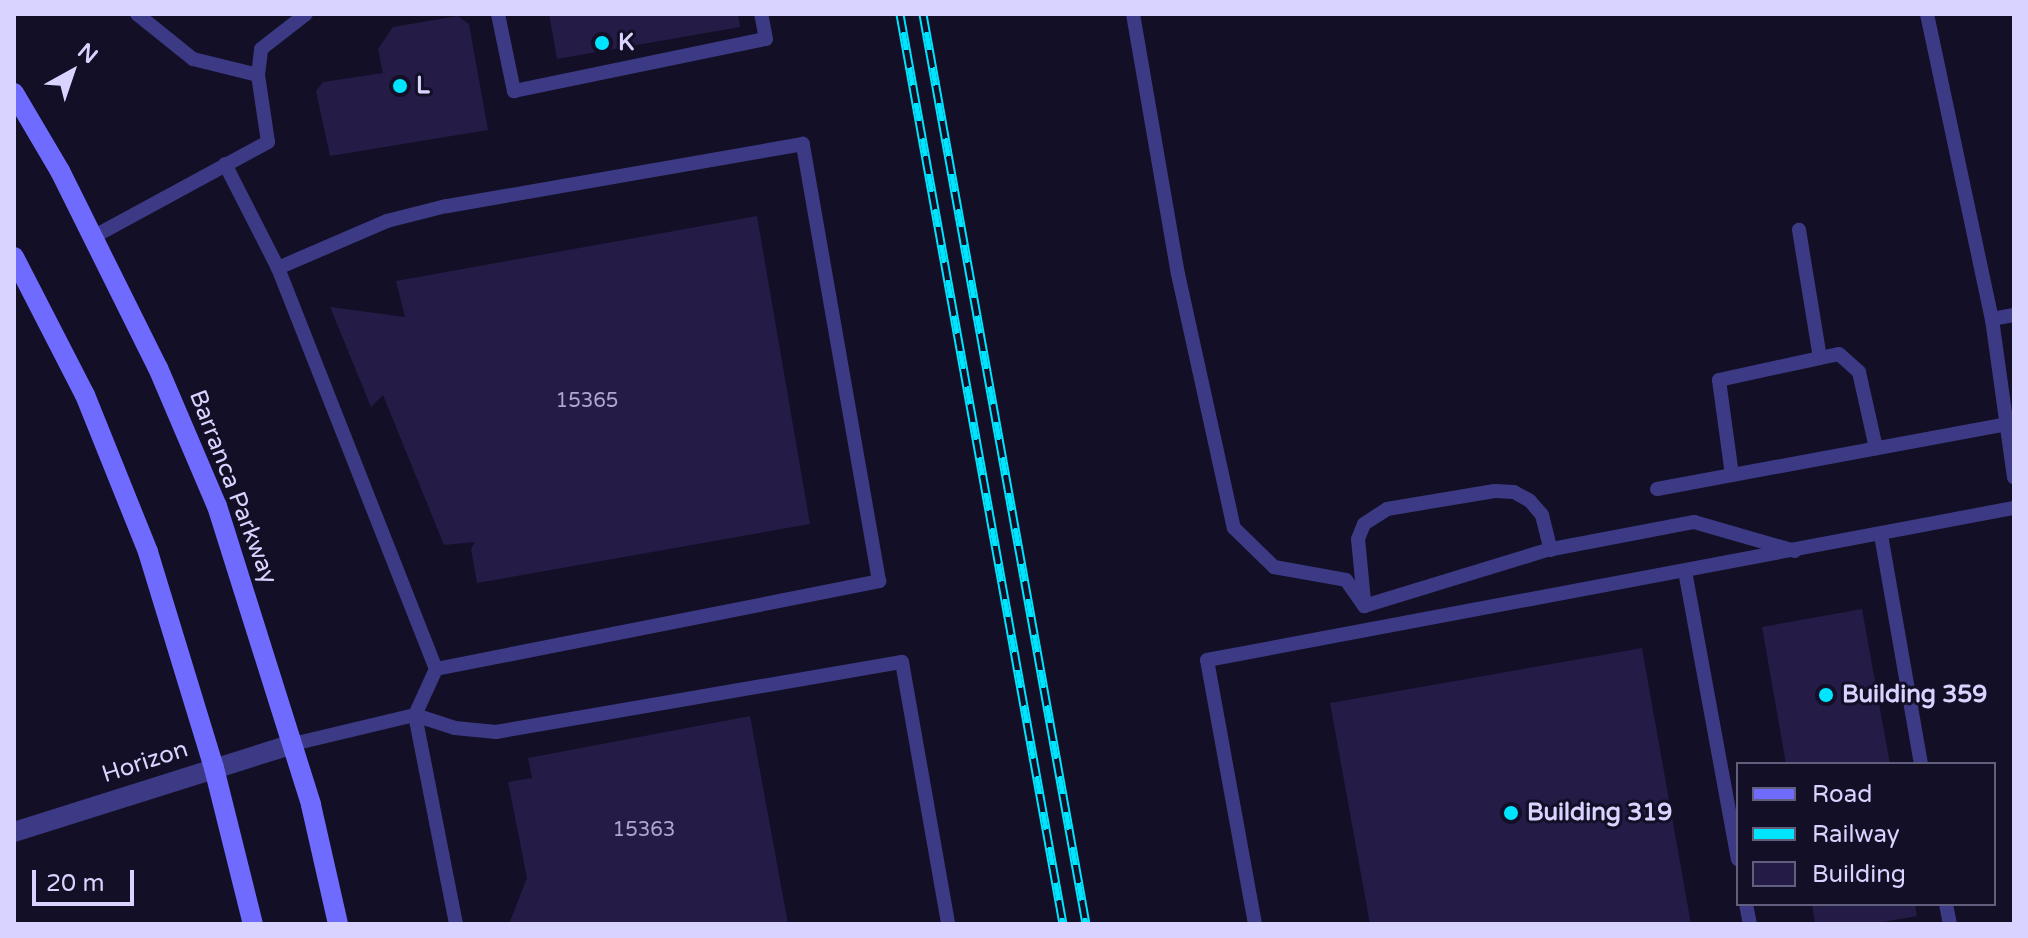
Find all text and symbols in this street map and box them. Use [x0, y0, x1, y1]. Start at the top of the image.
place label: K [618, 29, 634, 57]
north arrow [32, 32, 112, 112]
marker: K [593, 34, 611, 52]
text: N [72, 38, 103, 69]
place label: L [416, 72, 430, 100]
marker: L [391, 77, 409, 95]
street label: Barranca Parkway [183, 386, 283, 588]
house number: 15365 [556, 389, 618, 413]
place label: Building 359 [1842, 681, 1987, 709]
marker: Building 359 [1817, 686, 1835, 704]
street label: Horizon [98, 735, 192, 789]
legend [1736, 762, 1996, 906]
text: Road [1812, 780, 1872, 809]
place label: Building 319 [1527, 799, 1672, 827]
marker: Building 319 [1502, 804, 1520, 822]
house number: 15363 [613, 818, 675, 842]
text: Railway [1812, 820, 1900, 849]
scale bar [36, 854, 138, 904]
text: Building [1812, 860, 1906, 889]
text: 20 m [46, 869, 104, 898]

